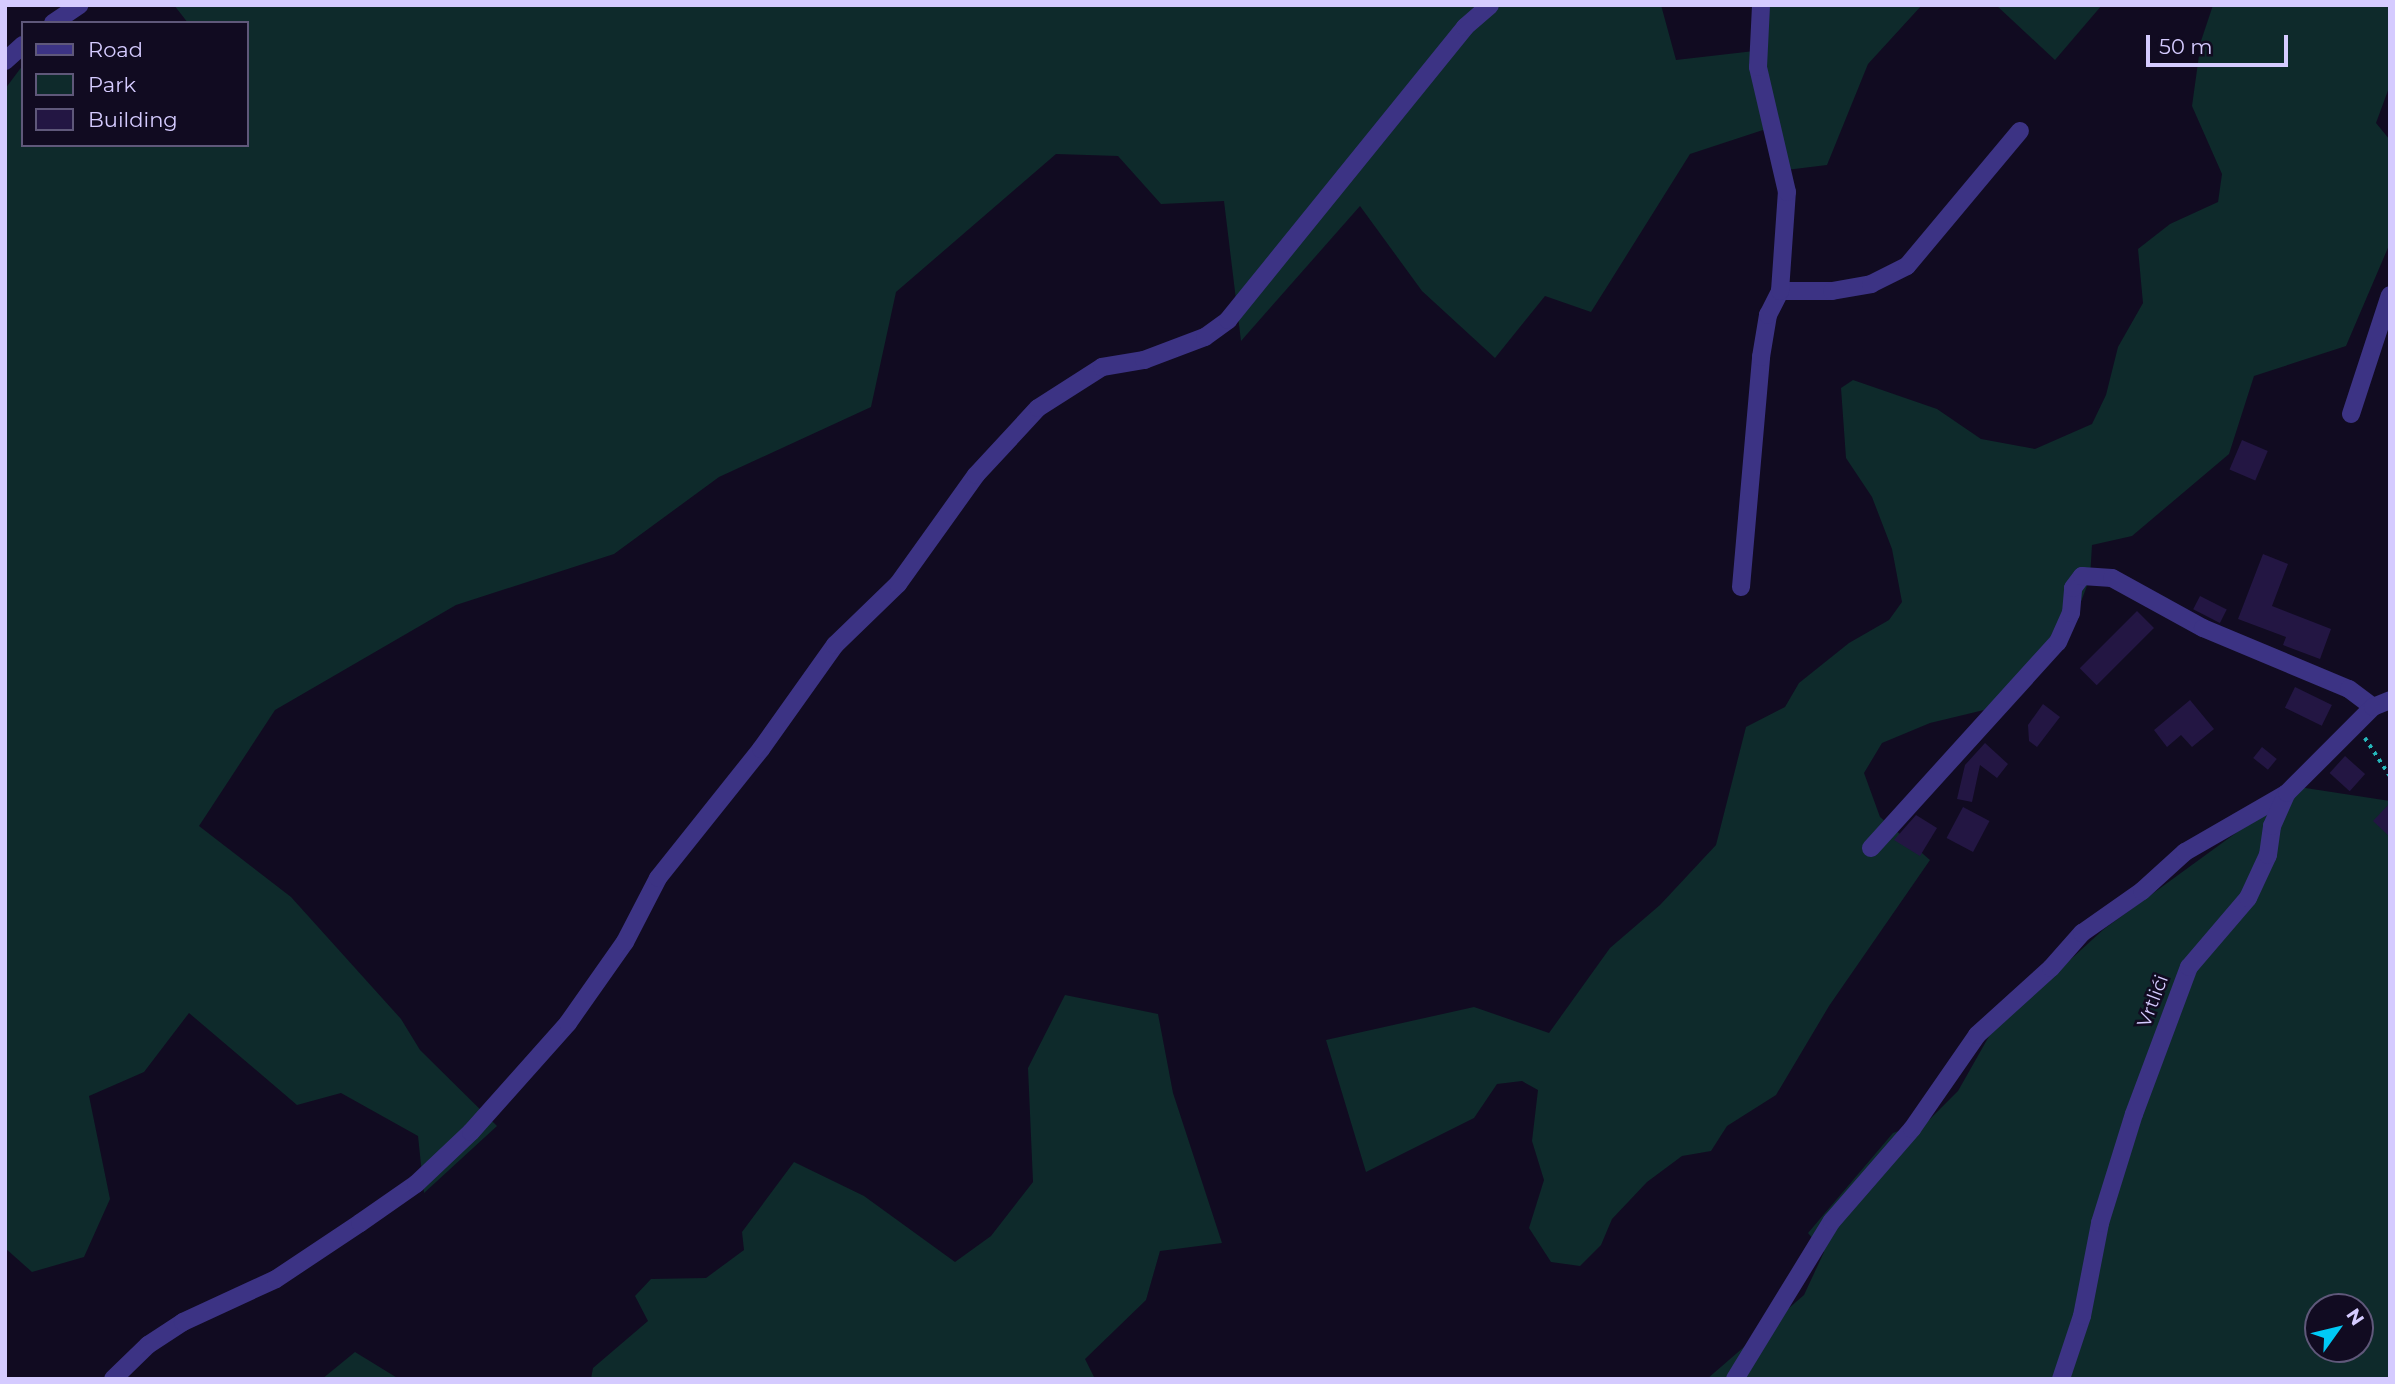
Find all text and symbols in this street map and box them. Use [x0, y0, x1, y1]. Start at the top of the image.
legend [21, 21, 248, 147]
scale bar [2150, 21, 2292, 65]
text: 50 m [2159, 34, 2213, 59]
text: Road [88, 37, 143, 62]
text: Park [88, 72, 136, 97]
text: Building [88, 107, 178, 132]
street label: Vrtlići [2133, 972, 2173, 1030]
north arrow [2304, 1293, 2374, 1363]
text: N [2341, 1304, 2369, 1330]

